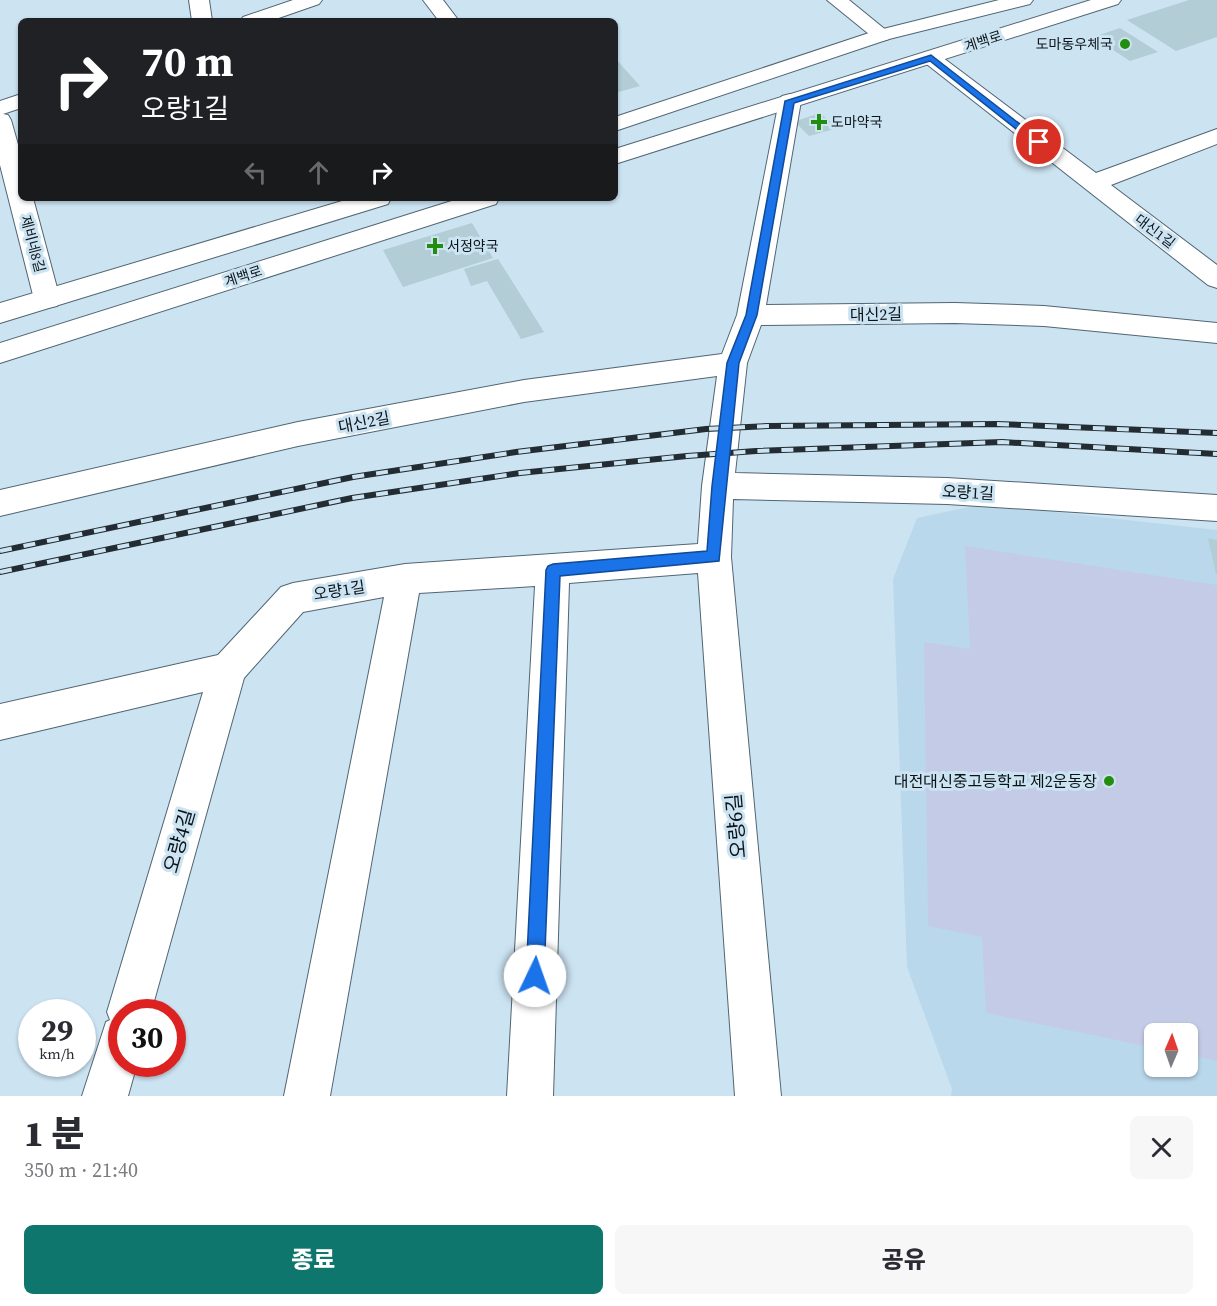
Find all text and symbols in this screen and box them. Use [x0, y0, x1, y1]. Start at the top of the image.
street label: 계백로 [962, 25, 1005, 56]
text: 70 m [141, 32, 234, 90]
place label: 도마동우체국 [1036, 34, 1113, 54]
marker: 도마동우체국 [1118, 37, 1132, 51]
icon: right [42, 42, 120, 120]
text: 오량1길 [141, 90, 229, 127]
place label: 도마약국 [831, 112, 883, 132]
marker: 도마약국 [812, 115, 826, 129]
pin [1013, 116, 1064, 167]
icon: arrive [1022, 125, 1055, 158]
icon: left [239, 156, 272, 189]
icon: ahead [302, 156, 335, 189]
icon: right [365, 156, 398, 189]
street label: 대신1길 [1131, 209, 1179, 253]
street label: 제비네8길 [16, 213, 50, 275]
place label: 서정약국 [447, 236, 499, 256]
marker: 서정약국 [428, 239, 442, 253]
street label: 계백로 [222, 260, 265, 291]
street label: 대신2길 [850, 303, 902, 325]
street label: 대신2길 [336, 406, 392, 438]
street label: 오량1길 [941, 480, 995, 504]
street label: 오량1길 [312, 575, 366, 605]
place label: 대전대신중고등학교 제2운동장 [894, 770, 1097, 792]
marker: 대전대신중고등학교 제2운동장 [1102, 774, 1116, 788]
street label: 오량6길 [719, 792, 753, 860]
street label: 오량4길 [157, 806, 201, 876]
position arrow [503, 944, 567, 1008]
speed limit sign: 30 [108, 999, 186, 1077]
text: 29 [41, 1010, 73, 1051]
north arrow [1144, 1023, 1198, 1077]
map controls [1144, 1023, 1198, 1077]
text: km/h [39, 1043, 75, 1064]
text: 1 분 [24, 1109, 85, 1158]
button: close [1130, 1116, 1193, 1179]
text: 350 m · 21:40 [24, 1156, 138, 1184]
button: 종료 [24, 1225, 603, 1294]
button: 공유 [615, 1225, 1193, 1294]

